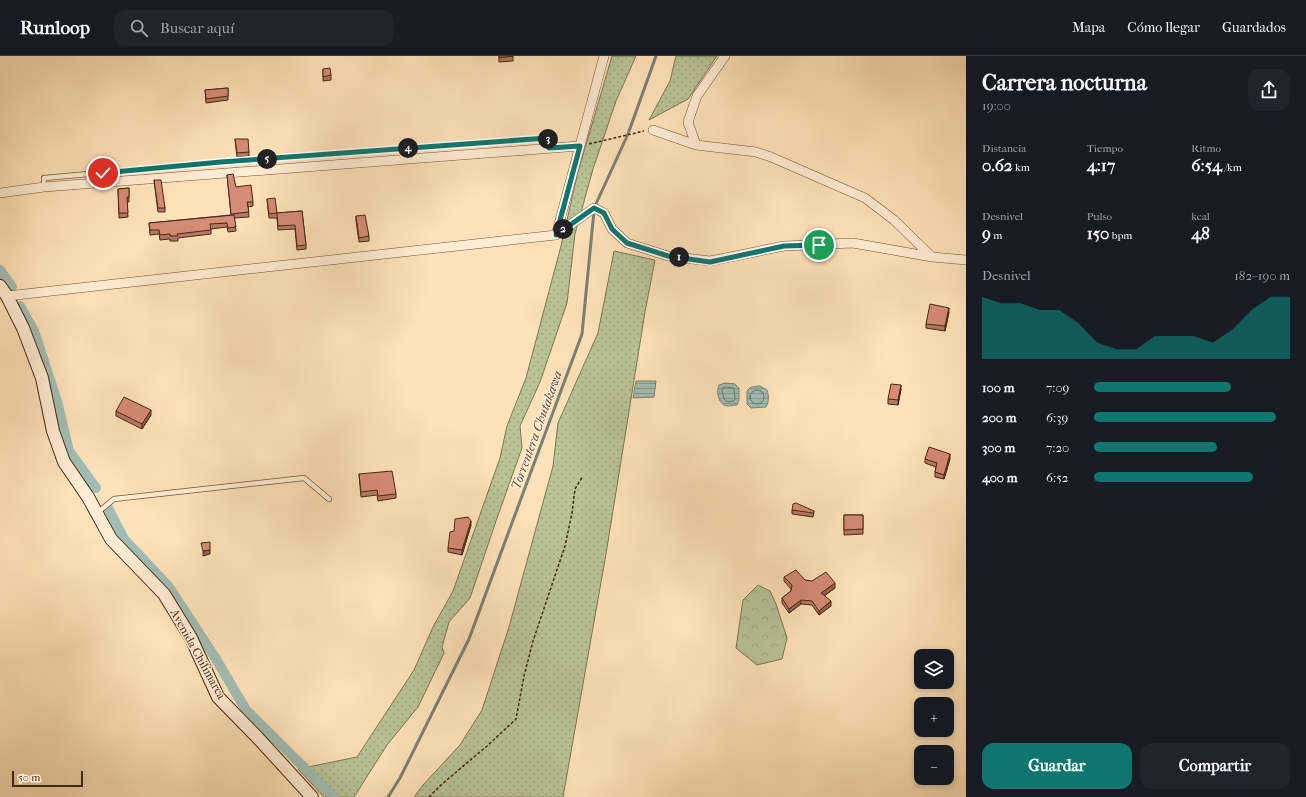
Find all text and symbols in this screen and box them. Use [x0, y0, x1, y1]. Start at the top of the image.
search box [114, 10, 394, 46]
text: Runloop [20, 17, 90, 39]
icon: search [128, 17, 150, 39]
text: Buscar aquí [160, 19, 235, 37]
text: Mapa [1072, 19, 1105, 36]
text: Cómo llegar [1127, 19, 1200, 36]
text: Guardados [1222, 19, 1286, 36]
button: share [1248, 69, 1290, 111]
text: Carrera nocturna [982, 70, 1147, 96]
text: 19:00 [982, 98, 1011, 113]
pin: 3 [538, 129, 558, 149]
text: 3 [546, 132, 550, 145]
pin: 4 [398, 138, 418, 158]
text: 4 [405, 141, 411, 154]
text: Distancia [982, 142, 1026, 155]
text: Tiempo [1087, 142, 1123, 155]
text: Ritmo [1191, 142, 1221, 155]
pin: 5 [257, 149, 277, 169]
text: 5 [265, 152, 269, 165]
text: 0.62 [982, 155, 1013, 175]
text: 4:17 [1087, 155, 1115, 175]
text: 6:54 [1191, 155, 1222, 175]
pin [86, 156, 120, 190]
text: km [1013, 161, 1030, 174]
text: /km [1222, 161, 1242, 174]
icon: check [92, 162, 114, 184]
text: Desnivel [982, 210, 1023, 223]
text: Pulso [1087, 210, 1112, 223]
text: kcal [1191, 210, 1210, 223]
pin: 2 [553, 219, 573, 239]
text: 2 [560, 222, 566, 235]
text: 9 [982, 223, 991, 243]
text: 150 [1087, 223, 1109, 243]
text: 48 [1191, 223, 1210, 243]
pin [802, 228, 836, 262]
text: m [991, 229, 1002, 242]
text: bpm [1109, 229, 1133, 242]
icon: arrive [808, 234, 830, 256]
pin: 1 [669, 247, 689, 267]
text: 1 [677, 250, 681, 263]
text: Desnivel [982, 268, 1031, 283]
text: 182–190 m [1234, 268, 1290, 283]
water label: Torrentera Chutakawa [508, 369, 565, 492]
text: 100 m [982, 380, 1015, 395]
text: 7:09 [1046, 380, 1069, 395]
text: 200 m [982, 410, 1017, 425]
text: 6:39 [1046, 410, 1068, 425]
text: 300 m [982, 440, 1015, 455]
text: 7:20 [1046, 440, 1069, 455]
text: 400 m [982, 470, 1018, 485]
text: 6:52 [1046, 470, 1069, 485]
street label: Avenida Chilimarca [167, 606, 229, 702]
map controls [914, 649, 954, 785]
button: layers [914, 649, 954, 689]
button: + [914, 697, 954, 737]
button: Guardar [982, 743, 1132, 789]
button: Compartir [1140, 743, 1290, 789]
button: − [914, 745, 954, 785]
scale bar [12, 769, 83, 788]
text: 50 m [18, 771, 40, 784]

